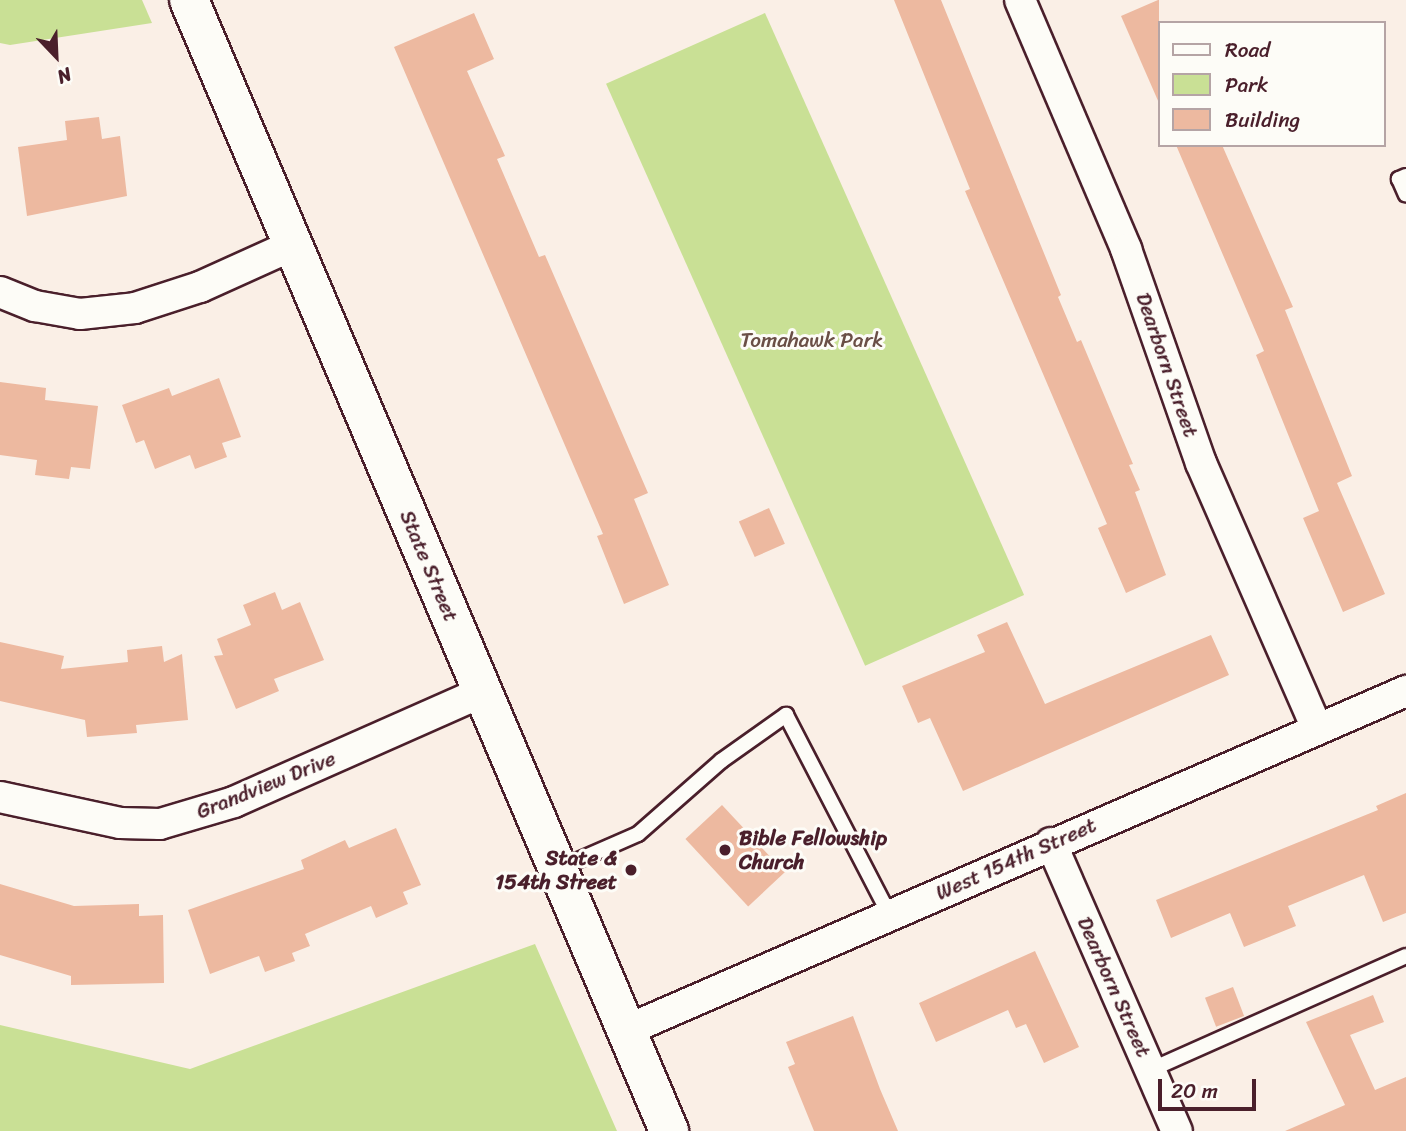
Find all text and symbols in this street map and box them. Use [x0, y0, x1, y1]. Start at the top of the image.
north arrow [21, 21, 91, 91]
legend [1158, 21, 1385, 147]
text: Road [1225, 31, 1270, 69]
text: N [52, 58, 77, 94]
text: Park [1225, 66, 1268, 104]
text: Building [1225, 101, 1300, 139]
street label: Dearborn Street [1131, 290, 1203, 440]
park label: Tomahawk Park [741, 327, 883, 353]
street label: State Street [394, 506, 464, 626]
street label: Grandview Drive [193, 746, 339, 824]
street label: West 154th Street [932, 812, 1100, 906]
place label: Bible Fellowship Church [739, 825, 889, 875]
marker: Bible Fellowship Church [717, 842, 733, 858]
place label: State & 154th Street [495, 845, 617, 895]
marker: State & 154th Street [623, 862, 639, 878]
street label: Dearborn Street [1072, 913, 1156, 1061]
scale bar [1161, 1064, 1259, 1108]
text: 20 m [1171, 1072, 1218, 1110]

